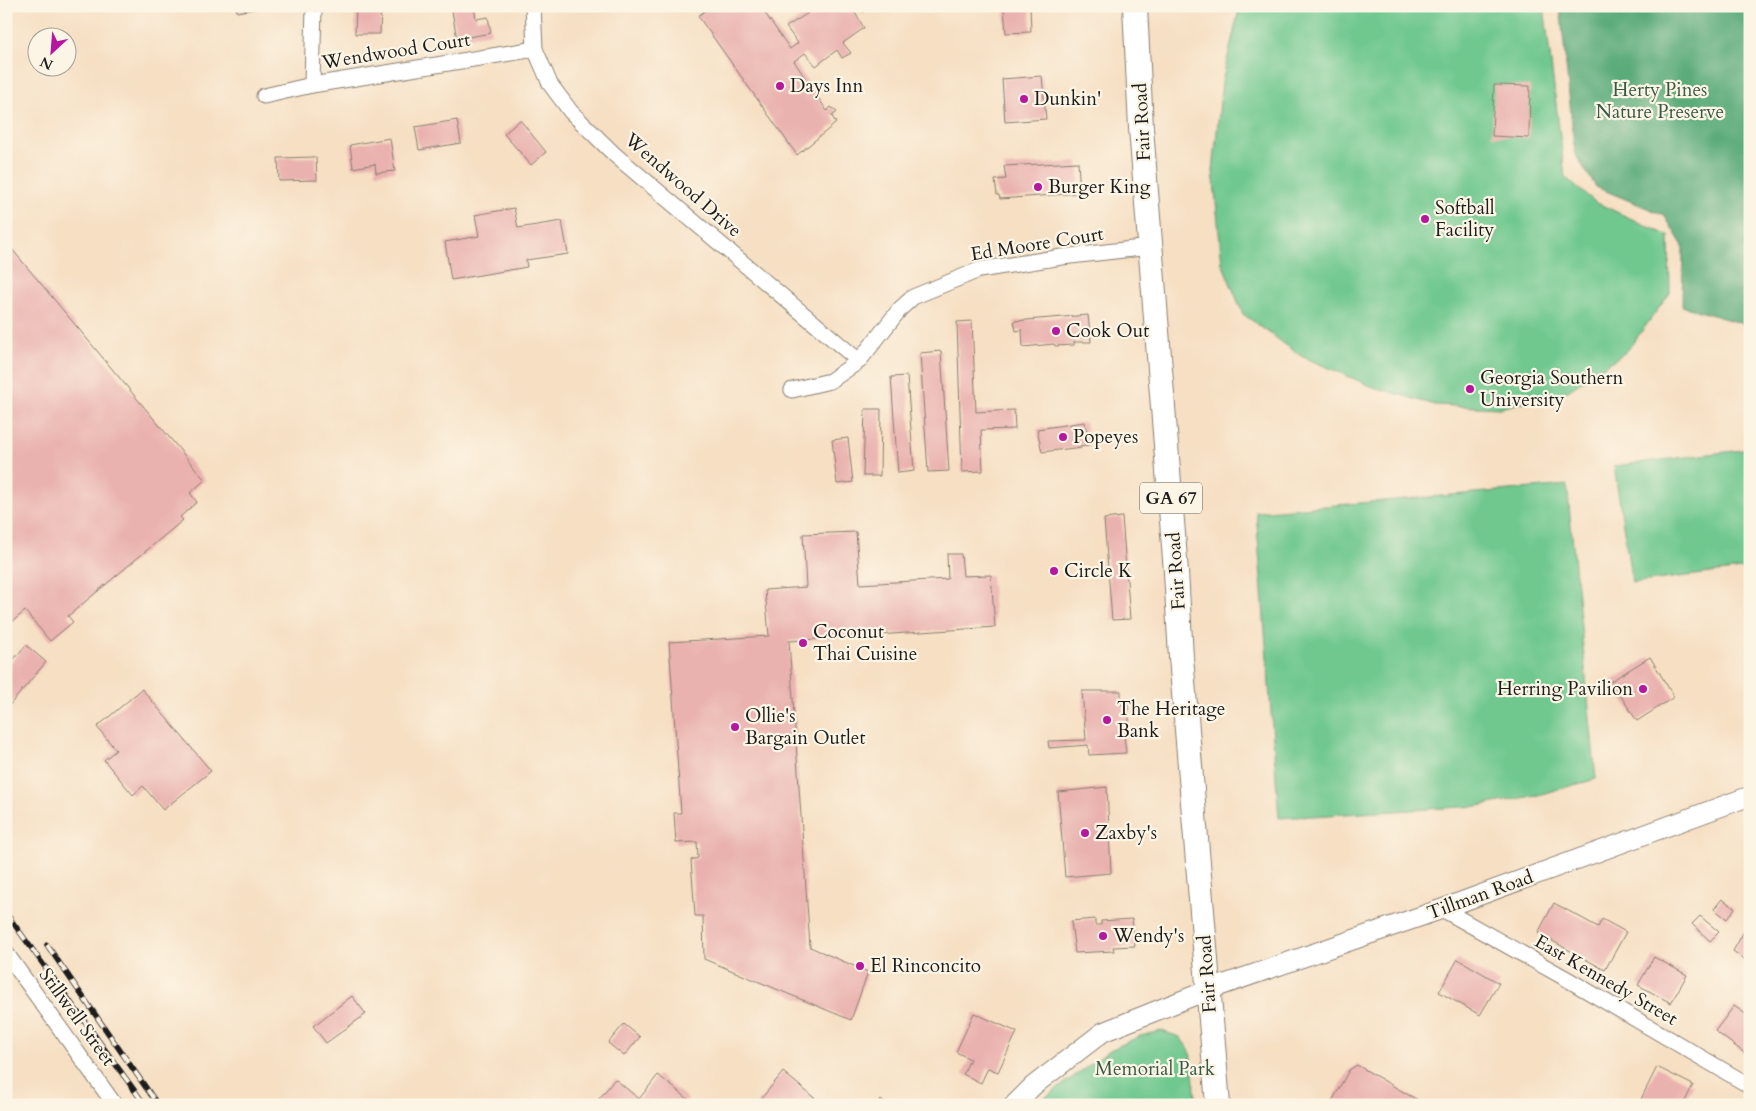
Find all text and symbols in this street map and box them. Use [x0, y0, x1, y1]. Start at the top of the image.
street label: Wendwood Court [319, 26, 472, 76]
north arrow [28, 28, 78, 78]
text: N [37, 52, 56, 74]
place label: Days Inn [790, 73, 863, 99]
park label: Herty Pines Nature Preserve [1596, 77, 1724, 125]
marker: Days Inn [774, 80, 786, 92]
street label: Fair Road [1127, 82, 1157, 162]
place label: Dunkin' [1034, 86, 1101, 112]
marker: Dunkin' [1018, 93, 1030, 105]
street label: Wendwood Drive [618, 126, 747, 243]
place label: Burger King [1048, 174, 1151, 200]
marker: Burger King [1032, 181, 1044, 193]
place label: Softball Facility [1435, 195, 1495, 243]
marker: Softball Facility [1419, 213, 1431, 225]
street label: Ed Moore Court [969, 221, 1105, 267]
place label: Cook Out [1066, 318, 1149, 344]
marker: Cook Out [1050, 325, 1062, 337]
place label: Georgia Southern University [1480, 365, 1623, 413]
marker: Georgia Southern University [1464, 383, 1476, 395]
place label: Popeyes [1073, 424, 1138, 450]
marker: Popeyes [1057, 431, 1069, 443]
road number: GA 67 [1140, 482, 1202, 514]
street label: Fair Road [1160, 531, 1192, 611]
place label: Circle K [1064, 558, 1133, 584]
marker: Circle K [1048, 565, 1060, 577]
place label: Coconut Thai Cuisine [813, 619, 917, 667]
marker: Coconut Thai Cuisine [797, 637, 809, 649]
place label: Herring Pavilion [1497, 676, 1633, 702]
marker: Herring Pavilion [1637, 683, 1649, 695]
place label: The Heritage Bank [1117, 696, 1225, 744]
place label: Ollie's Bargain Outlet [745, 703, 865, 751]
marker: The Heritage Bank [1101, 714, 1113, 726]
marker: Ollie's Bargain Outlet [729, 721, 741, 733]
place label: Zaxby's [1095, 820, 1157, 846]
marker: Zaxby's [1079, 827, 1091, 839]
street label: Tillman Road [1423, 864, 1537, 926]
place label: Wendy's [1112, 923, 1184, 949]
street label: East Kennedy Street [1530, 928, 1682, 1032]
marker: Wendy's [1097, 930, 1109, 942]
street label: Fair Road [1191, 934, 1223, 1014]
place label: El Rinconcito [870, 953, 981, 979]
marker: El Rinconcito [854, 960, 866, 972]
street label: Stillwell Street [33, 963, 121, 1071]
park label: Memorial Park [1095, 1056, 1216, 1082]

